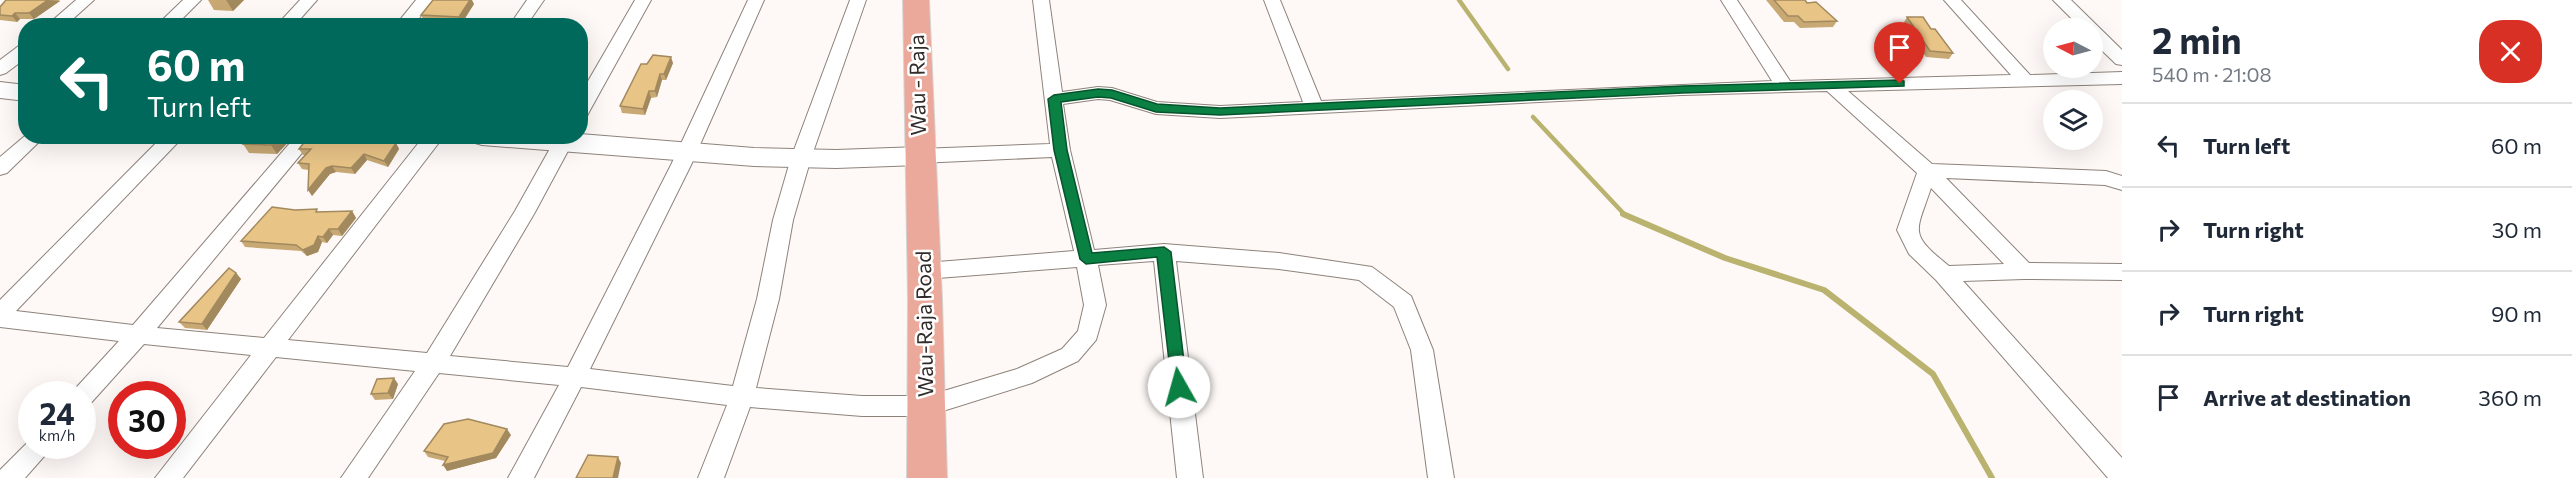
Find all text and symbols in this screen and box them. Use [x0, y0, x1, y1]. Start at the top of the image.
text: 2 min [2152, 17, 2242, 61]
north arrow [2043, 18, 2103, 78]
map controls [2043, 18, 2103, 150]
button: close [2479, 20, 2542, 83]
pin [1874, 22, 1925, 84]
icon: arrive [1883, 31, 1916, 64]
street label: Wau - Raja [903, 34, 930, 136]
text: 60 m [147, 38, 246, 90]
icon: left [48, 42, 126, 120]
text: 540 m · 21:08 [2152, 62, 2272, 86]
text: Turn left [147, 90, 251, 123]
button: layers [2043, 90, 2103, 150]
icon: left [2152, 129, 2185, 162]
text: Turn left [2203, 132, 2290, 159]
text: 60 m [2491, 132, 2542, 159]
icon: right [2152, 213, 2185, 246]
text: Turn right [2203, 216, 2304, 243]
text: 30 m [2492, 216, 2542, 243]
street label: Wau-Raja Road [910, 251, 937, 397]
icon: right [2152, 297, 2185, 330]
text: Turn right [2203, 300, 2304, 327]
text: 90 m [2491, 300, 2542, 327]
position arrow [1147, 355, 1211, 419]
speed limit sign: 30 [108, 381, 186, 459]
icon: arrive [2152, 381, 2185, 414]
text: Arrive at destination [2203, 384, 2411, 411]
text: 360 m [2478, 384, 2542, 411]
text: 24 [39, 394, 75, 431]
text: km/h [39, 426, 75, 444]

